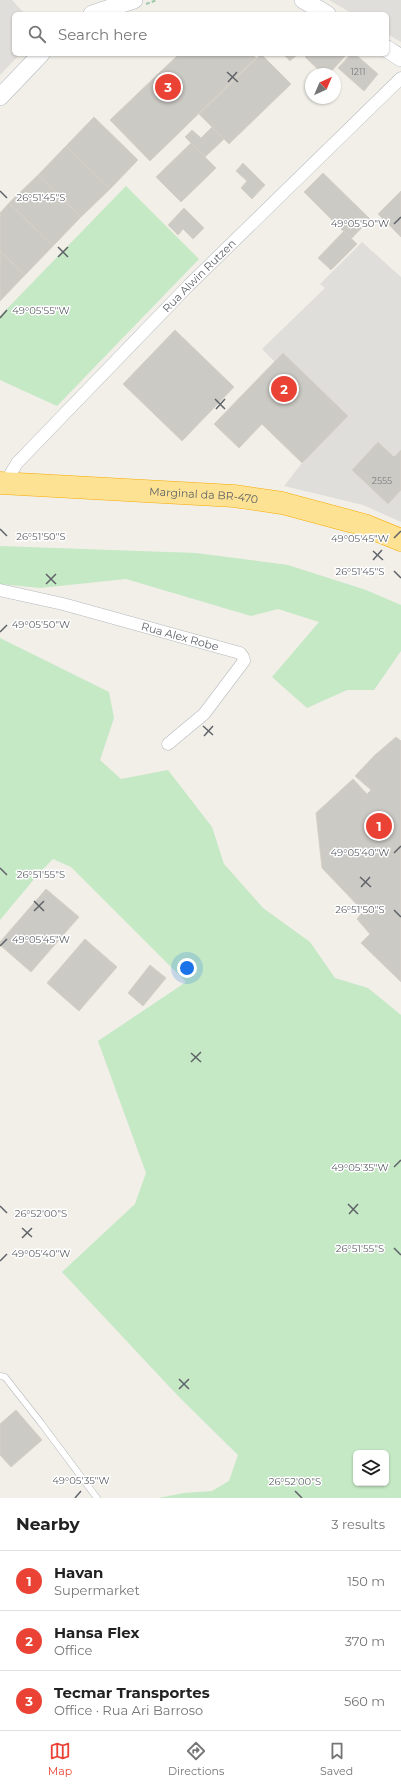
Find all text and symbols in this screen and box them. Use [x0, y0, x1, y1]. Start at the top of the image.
search box [12, 12, 389, 56]
icon: search [26, 23, 48, 45]
text: Search here [58, 25, 147, 44]
house number: 1211 [351, 66, 365, 77]
north arrow [305, 68, 341, 104]
pin: 3 [155, 72, 181, 102]
text: 26°51'45"S [17, 191, 65, 204]
text: 49°05'50"W [331, 217, 389, 230]
street label: Rua Alwin Rutzen [159, 236, 239, 315]
text: 49°05'55"W [12, 304, 70, 317]
pin: 2 [271, 374, 297, 404]
house number: 2555 [372, 475, 392, 486]
street label: Marginal da BR-470 [149, 484, 259, 506]
text: 26°51'50"S [16, 530, 66, 543]
text: 49°05'45"W [331, 532, 389, 545]
text: 26°51'45"S [336, 565, 384, 578]
text: 49°05'50"W [12, 618, 70, 631]
street label: Rua Alex Robe [140, 619, 221, 654]
pin: 1 [366, 811, 392, 841]
text: 49°05'40"W [331, 846, 389, 859]
text: 26°51'55"S [17, 868, 65, 881]
text: 26°51'50"S [335, 903, 385, 916]
text: 49°05'45"W [12, 933, 70, 946]
your location [177, 958, 197, 978]
text: 49°05'35"W [331, 1161, 389, 1174]
text: 26°52'00"S [15, 1207, 67, 1220]
text: 26°51'55"S [336, 1242, 384, 1255]
text: 49°05'40"W [12, 1247, 70, 1260]
map controls [353, 1450, 389, 1486]
button: layers [353, 1450, 389, 1486]
text: 49°05'35"W [52, 1474, 110, 1487]
text: 26°52'00"S [269, 1475, 321, 1488]
text: Nearby [16, 1514, 80, 1534]
text: 3 results [331, 1516, 385, 1532]
text: Havan [54, 1563, 104, 1582]
text: 1 [26, 1573, 32, 1589]
text: 150 m [347, 1573, 385, 1589]
text: Supermarket [54, 1582, 140, 1598]
text: Hansa Flex [54, 1623, 139, 1642]
text: 2 [25, 1633, 33, 1649]
text: 370 m [345, 1633, 385, 1649]
text: Office [54, 1642, 92, 1658]
text: Tecmar Transportes [54, 1683, 210, 1702]
text: 3 [25, 1693, 33, 1709]
text: 560 m [344, 1693, 385, 1709]
text: Office · Rua Ari Barroso [54, 1702, 203, 1718]
tab: Map [48, 1740, 72, 1778]
tab: Directions [168, 1740, 224, 1778]
tab: Saved [320, 1740, 353, 1778]

